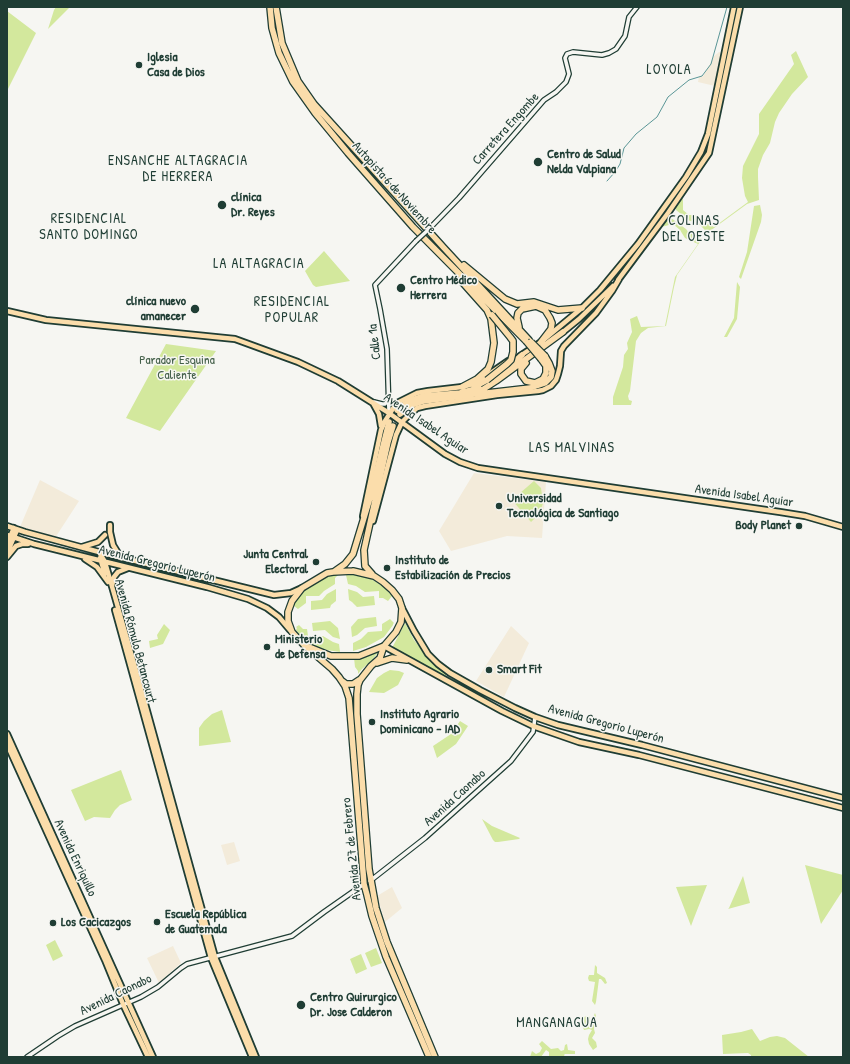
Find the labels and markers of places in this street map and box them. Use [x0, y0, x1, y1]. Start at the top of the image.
place label: Iglesia Casa de Dios [147, 50, 205, 81]
marker: Iglesia Casa de Dios [134, 60, 144, 70]
place label: Centro de Salud Nelda Valpiana [547, 147, 621, 178]
marker: Centro de Salud Nelda Valpiana [532, 156, 544, 168]
place label: clínica Dr. Reyes [231, 190, 275, 221]
marker: clínica Dr. Reyes [216, 199, 228, 211]
place label: Centro Médico Herrera [410, 273, 477, 304]
marker: Centro Médico Herrera [395, 282, 407, 294]
place label: clínica nuevo amanecer [126, 294, 186, 325]
marker: clínica nuevo amanecer [189, 303, 201, 315]
place label: Universidad Tecnológica de Santiago [507, 491, 619, 522]
marker: Universidad Tecnológica de Santiago [494, 501, 504, 511]
place label: Body Planet [735, 518, 791, 534]
marker: Body Planet [794, 521, 804, 531]
place label: Junta Central Electoral [243, 547, 308, 578]
place label: Instituto de Estabilización de Precios [395, 553, 511, 584]
marker: Junta Central Electoral [311, 557, 321, 567]
marker: Instituto de Estabilización de Precios [382, 563, 392, 573]
place label: Ministerio de Defensa [275, 632, 325, 663]
marker: Ministerio de Defensa [262, 642, 272, 652]
place label: Smart Fit [497, 662, 542, 678]
marker: Smart Fit [484, 665, 494, 675]
place label: Instituto Agrario Dominicano - IAD [380, 707, 460, 738]
marker: Instituto Agrario Dominicano - IAD [367, 717, 377, 727]
place label: Escuela República de Guatemala [165, 907, 246, 938]
place label: Los Cacicazgos [61, 915, 131, 931]
marker: Escuela República de Guatemala [152, 917, 162, 927]
marker: Los Cacicazgos [48, 918, 58, 928]
place label: Centro Quirurgico Dr. Jose Calderon [310, 990, 397, 1021]
marker: Centro Quirurgico Dr. Jose Calderon [295, 999, 307, 1011]

